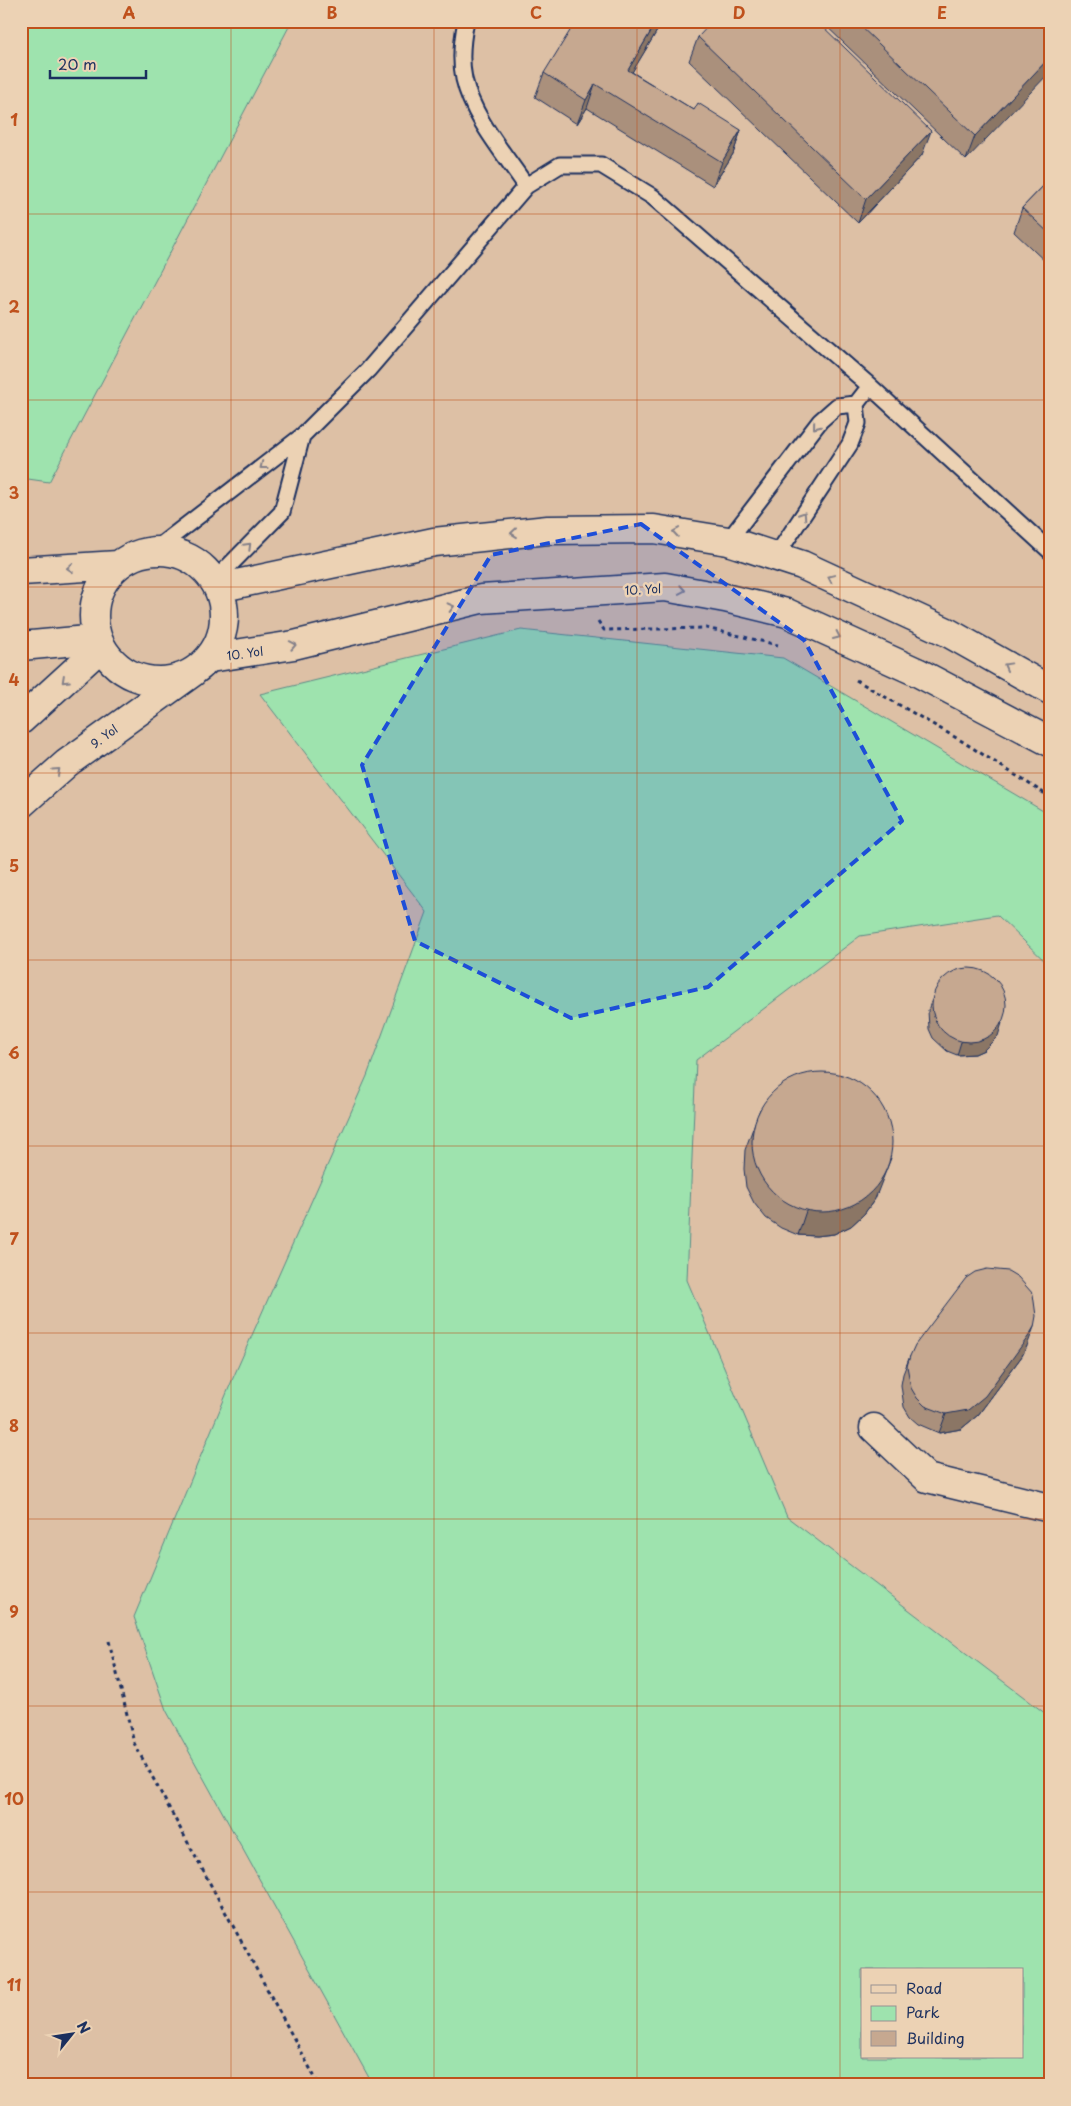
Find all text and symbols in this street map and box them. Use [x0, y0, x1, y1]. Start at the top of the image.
text: A [123, 0, 136, 24]
text: B [327, 0, 338, 24]
text: C [530, 0, 542, 24]
text: D [733, 0, 745, 24]
text: E [937, 0, 947, 24]
scale bar [50, 48, 146, 80]
text: 20 m [58, 52, 97, 75]
text: 1 [10, 107, 18, 131]
text: 2 [8, 294, 20, 318]
one-way arrow [813, 421, 822, 430]
one-way arrow [260, 460, 269, 468]
text: 3 [9, 480, 19, 504]
one-way arrow [796, 511, 806, 520]
one-way arrow [671, 527, 679, 538]
one-way arrow [509, 528, 517, 539]
one-way arrow [242, 543, 251, 552]
one-way arrow [66, 562, 74, 573]
one-way arrow [827, 573, 836, 584]
street label: 10. Yol [624, 579, 662, 599]
one-way arrow [678, 584, 686, 594]
one-way arrow [447, 602, 456, 613]
one-way arrow [832, 629, 841, 640]
one-way arrow [289, 641, 298, 651]
street label: 10. Yol [226, 642, 264, 664]
one-way arrow [1004, 662, 1013, 672]
text: 4 [9, 667, 20, 691]
one-way arrow [62, 674, 71, 683]
street label: 9. Yol [86, 720, 122, 752]
one-way arrow [52, 768, 61, 777]
text: 5 [9, 853, 19, 877]
text: 6 [8, 1040, 20, 1064]
text: 7 [9, 1226, 19, 1250]
text: 8 [9, 1413, 19, 1437]
text: 9 [9, 1599, 19, 1623]
text: 10 [4, 1786, 24, 1810]
legend [861, 1968, 1024, 2058]
text: 11 [7, 1972, 21, 1996]
text: Road [906, 1976, 942, 1999]
text: Park [906, 2000, 940, 2023]
north arrow [48, 2008, 98, 2058]
text: N [72, 2017, 96, 2037]
text: Building [906, 2026, 965, 2049]

